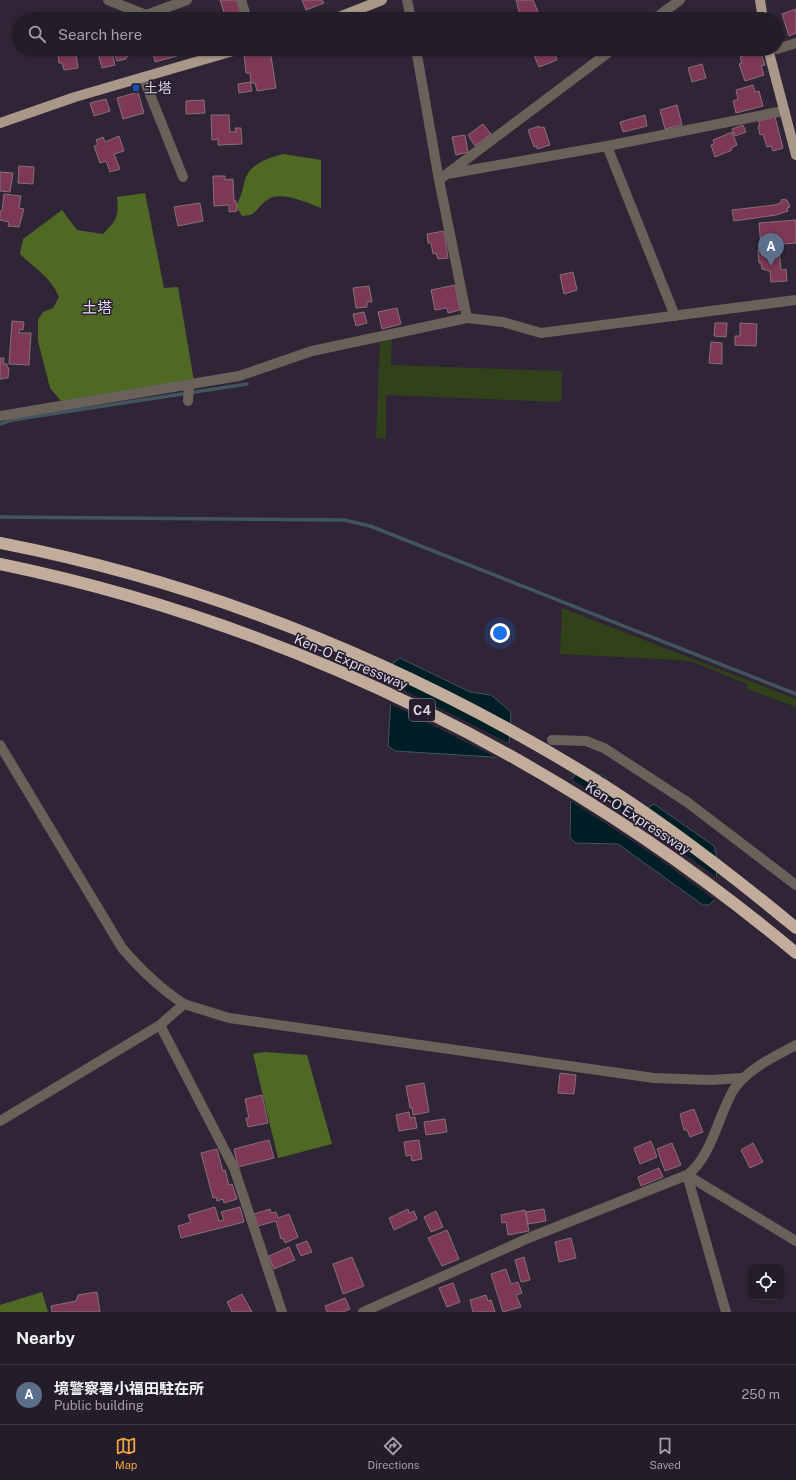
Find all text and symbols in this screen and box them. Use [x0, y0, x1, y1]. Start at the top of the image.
search box [12, 12, 784, 56]
icon: search [26, 23, 48, 45]
text: Search here [58, 26, 142, 43]
place label: 土塔 [144, 80, 172, 96]
marker: 土塔 [131, 83, 141, 93]
pin: A [758, 233, 784, 266]
district label: 土塔 [82, 299, 112, 316]
your location [490, 623, 510, 643]
street label: Ken-O Expressway [292, 631, 411, 693]
road number: C4 [409, 699, 435, 721]
street label: Ken-O Expressway [582, 778, 694, 858]
map controls [748, 1264, 784, 1300]
button: locate [748, 1264, 784, 1300]
text: Nearby [16, 1328, 75, 1348]
text: 境警察署小福田駐在所 [54, 1380, 204, 1397]
text: A [24, 1387, 34, 1402]
text: 250 m [742, 1387, 780, 1402]
text: Public building [54, 1398, 144, 1413]
tab: Map [115, 1435, 137, 1471]
tab: Directions [368, 1435, 419, 1471]
tab: Saved [649, 1435, 681, 1471]

